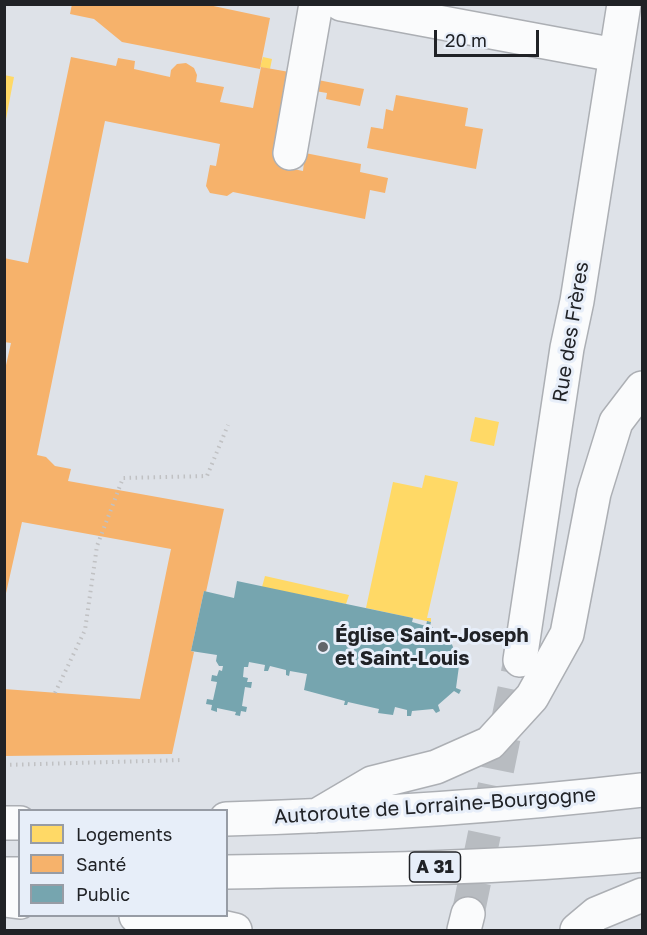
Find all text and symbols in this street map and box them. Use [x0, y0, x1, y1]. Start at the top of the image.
scale bar [437, 18, 542, 56]
text: 20 m [445, 29, 487, 51]
street label: Rue des Frères [548, 260, 594, 404]
place label: Église Saint-Joseph et Saint-Louis [335, 624, 529, 671]
marker: Église Saint-Joseph et Saint-Louis [316, 640, 330, 654]
street label: Autoroute de Lorraine-Bourgogne [273, 783, 597, 829]
legend [18, 809, 228, 917]
text: Logements [76, 823, 172, 845]
road number: A 31 [410, 852, 460, 882]
text: Santé [76, 853, 126, 875]
text: Public [76, 883, 130, 905]

